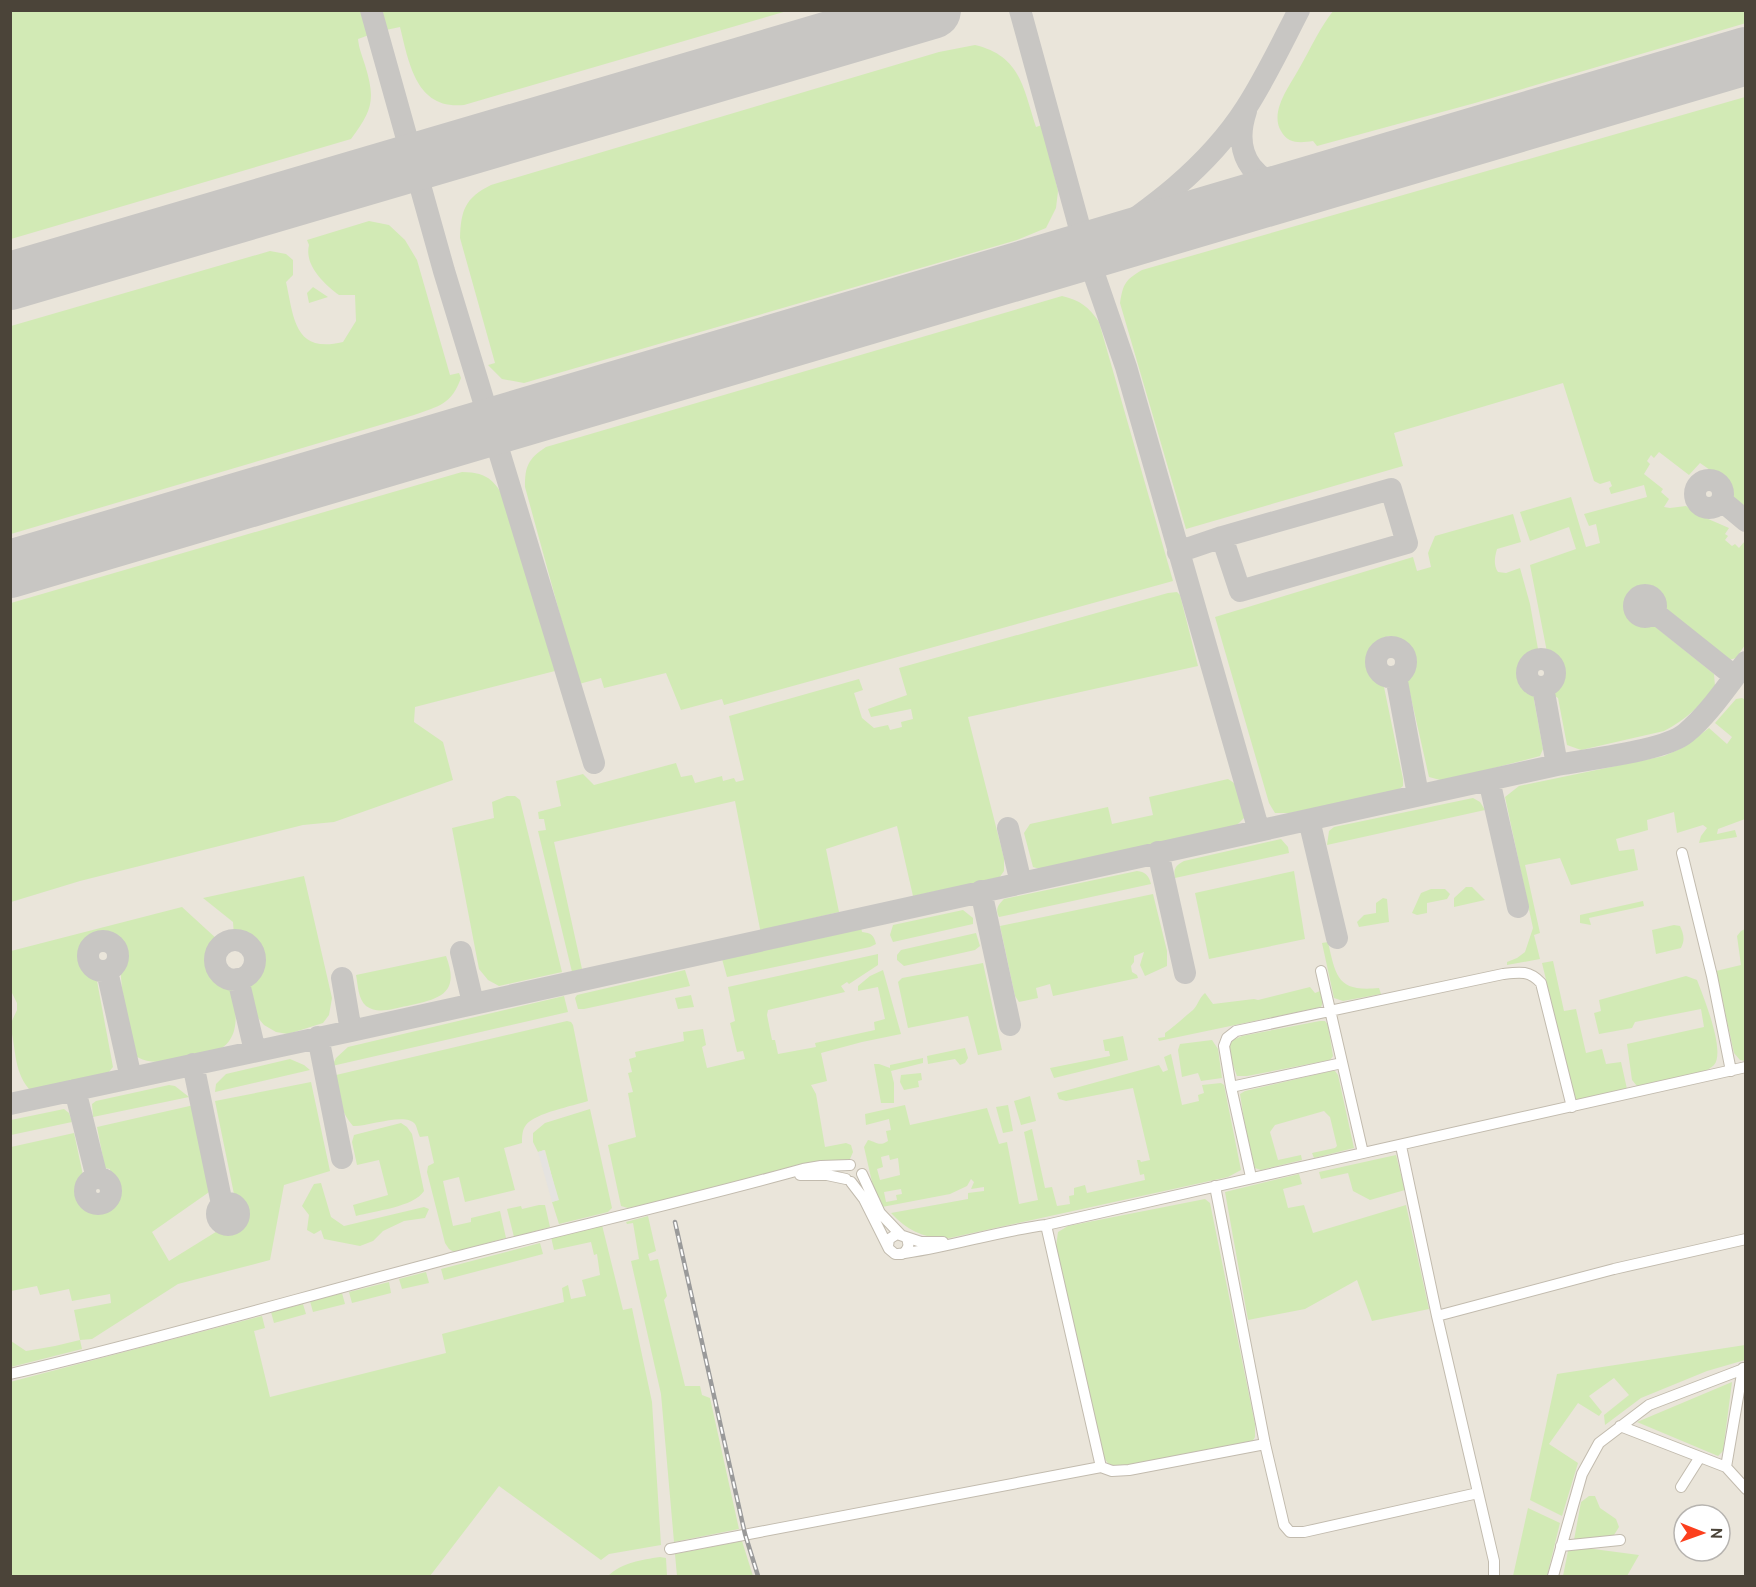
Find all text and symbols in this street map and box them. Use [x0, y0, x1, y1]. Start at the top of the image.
north arrow [1672, 1503, 1732, 1563]
text: N [1707, 1527, 1726, 1539]

